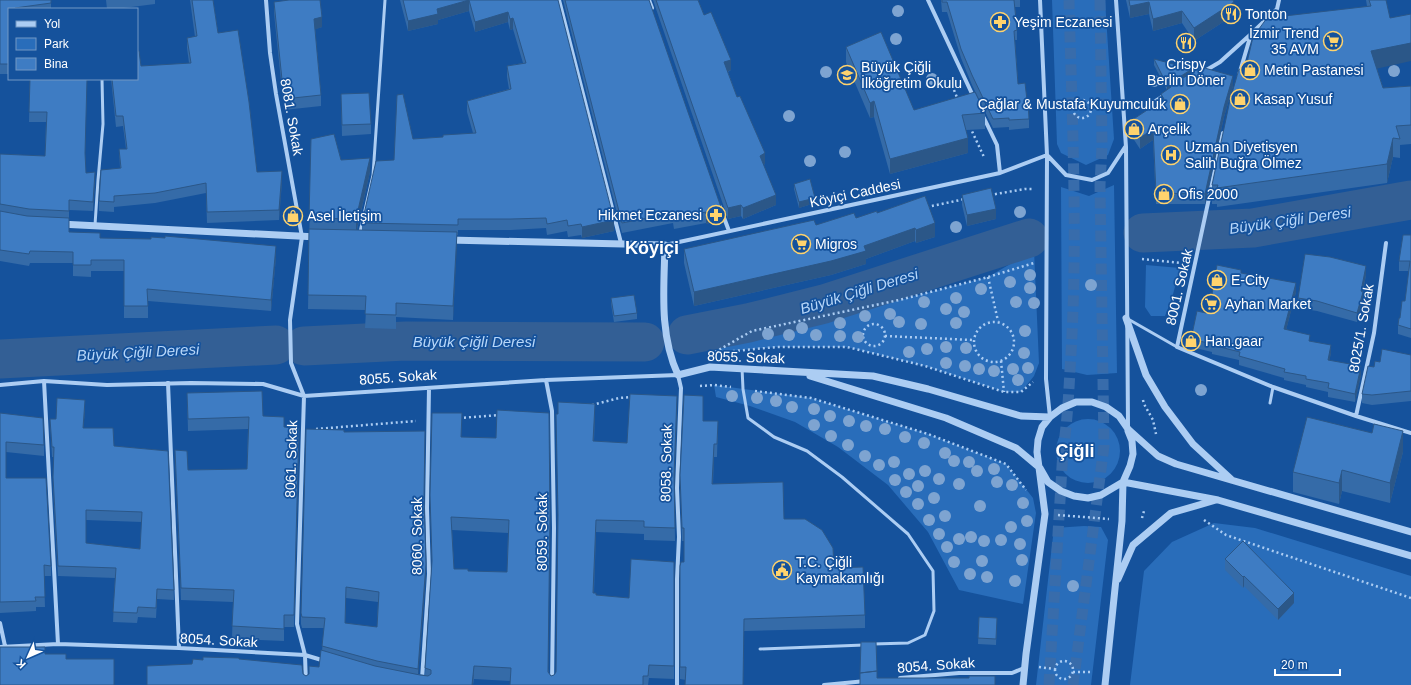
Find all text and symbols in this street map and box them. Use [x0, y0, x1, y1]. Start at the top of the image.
restaurant icon: Tonton [1220, 3, 1242, 25]
place label: Tonton [1245, 6, 1287, 22]
legend [8, 8, 138, 80]
pharmacy icon: Yeşim Eczanesi [989, 11, 1011, 33]
place label: Yeşim Eczanesi [1014, 14, 1112, 30]
text: Yol [44, 17, 60, 31]
place label: İzmir Trend 35 AVM [1249, 24, 1319, 57]
supermarket icon: İzmir Trend 35 AVM [1322, 30, 1344, 52]
restaurant icon: Crispy Berlin Döner [1175, 32, 1197, 54]
text: Park [44, 37, 70, 51]
place label: Crispy Berlin Döner [1147, 56, 1225, 88]
text: Bina [44, 57, 68, 71]
place label: Büyük Çiğli İlköğretim Okulu [861, 59, 962, 91]
shop icon: Metin Pastanesi [1239, 59, 1261, 81]
place label: Metin Pastanesi [1264, 62, 1364, 78]
school or university icon: Büyük Çiğli İlköğretim Okulu [836, 64, 858, 86]
street label: 8081. Sokak [277, 77, 307, 158]
shop icon: Kasap Yusuf [1229, 88, 1251, 110]
place label: Kasap Yusuf [1254, 91, 1332, 107]
shop icon: Çağlar & Mustafa Kuyumculuk [1169, 93, 1191, 115]
place label: Çağlar & Mustafa Kuyumculuk [978, 96, 1167, 112]
shop icon: Arçelik [1123, 118, 1145, 140]
place label: Arçelik [1148, 121, 1191, 137]
place label: Uzman Diyetisyen Salih Buğra Ölmez [1185, 139, 1302, 171]
hospital icon: Uzman Diyetisyen Salih Buğra Ölmez [1160, 144, 1182, 166]
street label: Köyiçi Caddesi [808, 176, 902, 210]
shop icon: Ofis 2000 [1153, 183, 1175, 205]
place label: Ofis 2000 [1178, 186, 1238, 202]
water label: Büyük Çiğli Deresi [1228, 203, 1353, 237]
pharmacy icon: Hikmet Eczanesi [705, 204, 727, 226]
shop icon: Asel İletişim [282, 205, 304, 227]
place label: Asel İletişim [307, 207, 382, 224]
place label: Hikmet Eczanesi [598, 207, 702, 223]
supermarket icon: Migros [790, 233, 812, 255]
place label: Migros [815, 236, 857, 252]
district label: Köyiçi [625, 238, 679, 258]
street label: 8001. Sokak [1162, 246, 1196, 327]
water label: Büyük Çiğli Deresi [798, 265, 921, 317]
shop icon: E-City [1206, 269, 1228, 291]
place label: E-City [1231, 272, 1269, 288]
street label: 8025/1. Sokak [1345, 282, 1377, 373]
supermarket icon: Ayhan Market [1200, 293, 1222, 315]
place label: Ayhan Market [1225, 296, 1311, 312]
shop icon: Han.gaar [1180, 330, 1202, 352]
water label: Büyük Çiğli Deresi [413, 333, 536, 350]
place label: Han.gaar [1205, 333, 1263, 349]
water label: Büyük Çiğli Deresi [76, 340, 200, 364]
street label: 8055. Sokak [707, 348, 786, 366]
street label: 8055. Sokak [359, 366, 438, 388]
street label: 8061. Sokak [282, 419, 300, 498]
street label: 8058. Sokak [657, 423, 675, 502]
district label: Çiğli [1056, 441, 1095, 461]
street label: 8059. Sokak [534, 492, 550, 571]
street label: 8060. Sokak [409, 496, 425, 575]
place label: T.C. Çiğli Kaymakamlığı [796, 554, 885, 586]
public building icon: T.C. Çiğli Kaymakamlığı [771, 559, 793, 581]
street label: 8054. Sokak [180, 630, 259, 650]
north arrow [8, 637, 48, 677]
scale bar [1275, 651, 1340, 677]
street label: 8054. Sokak [897, 654, 976, 676]
text: K [14, 657, 28, 671]
text: 20 m [1281, 658, 1308, 672]

